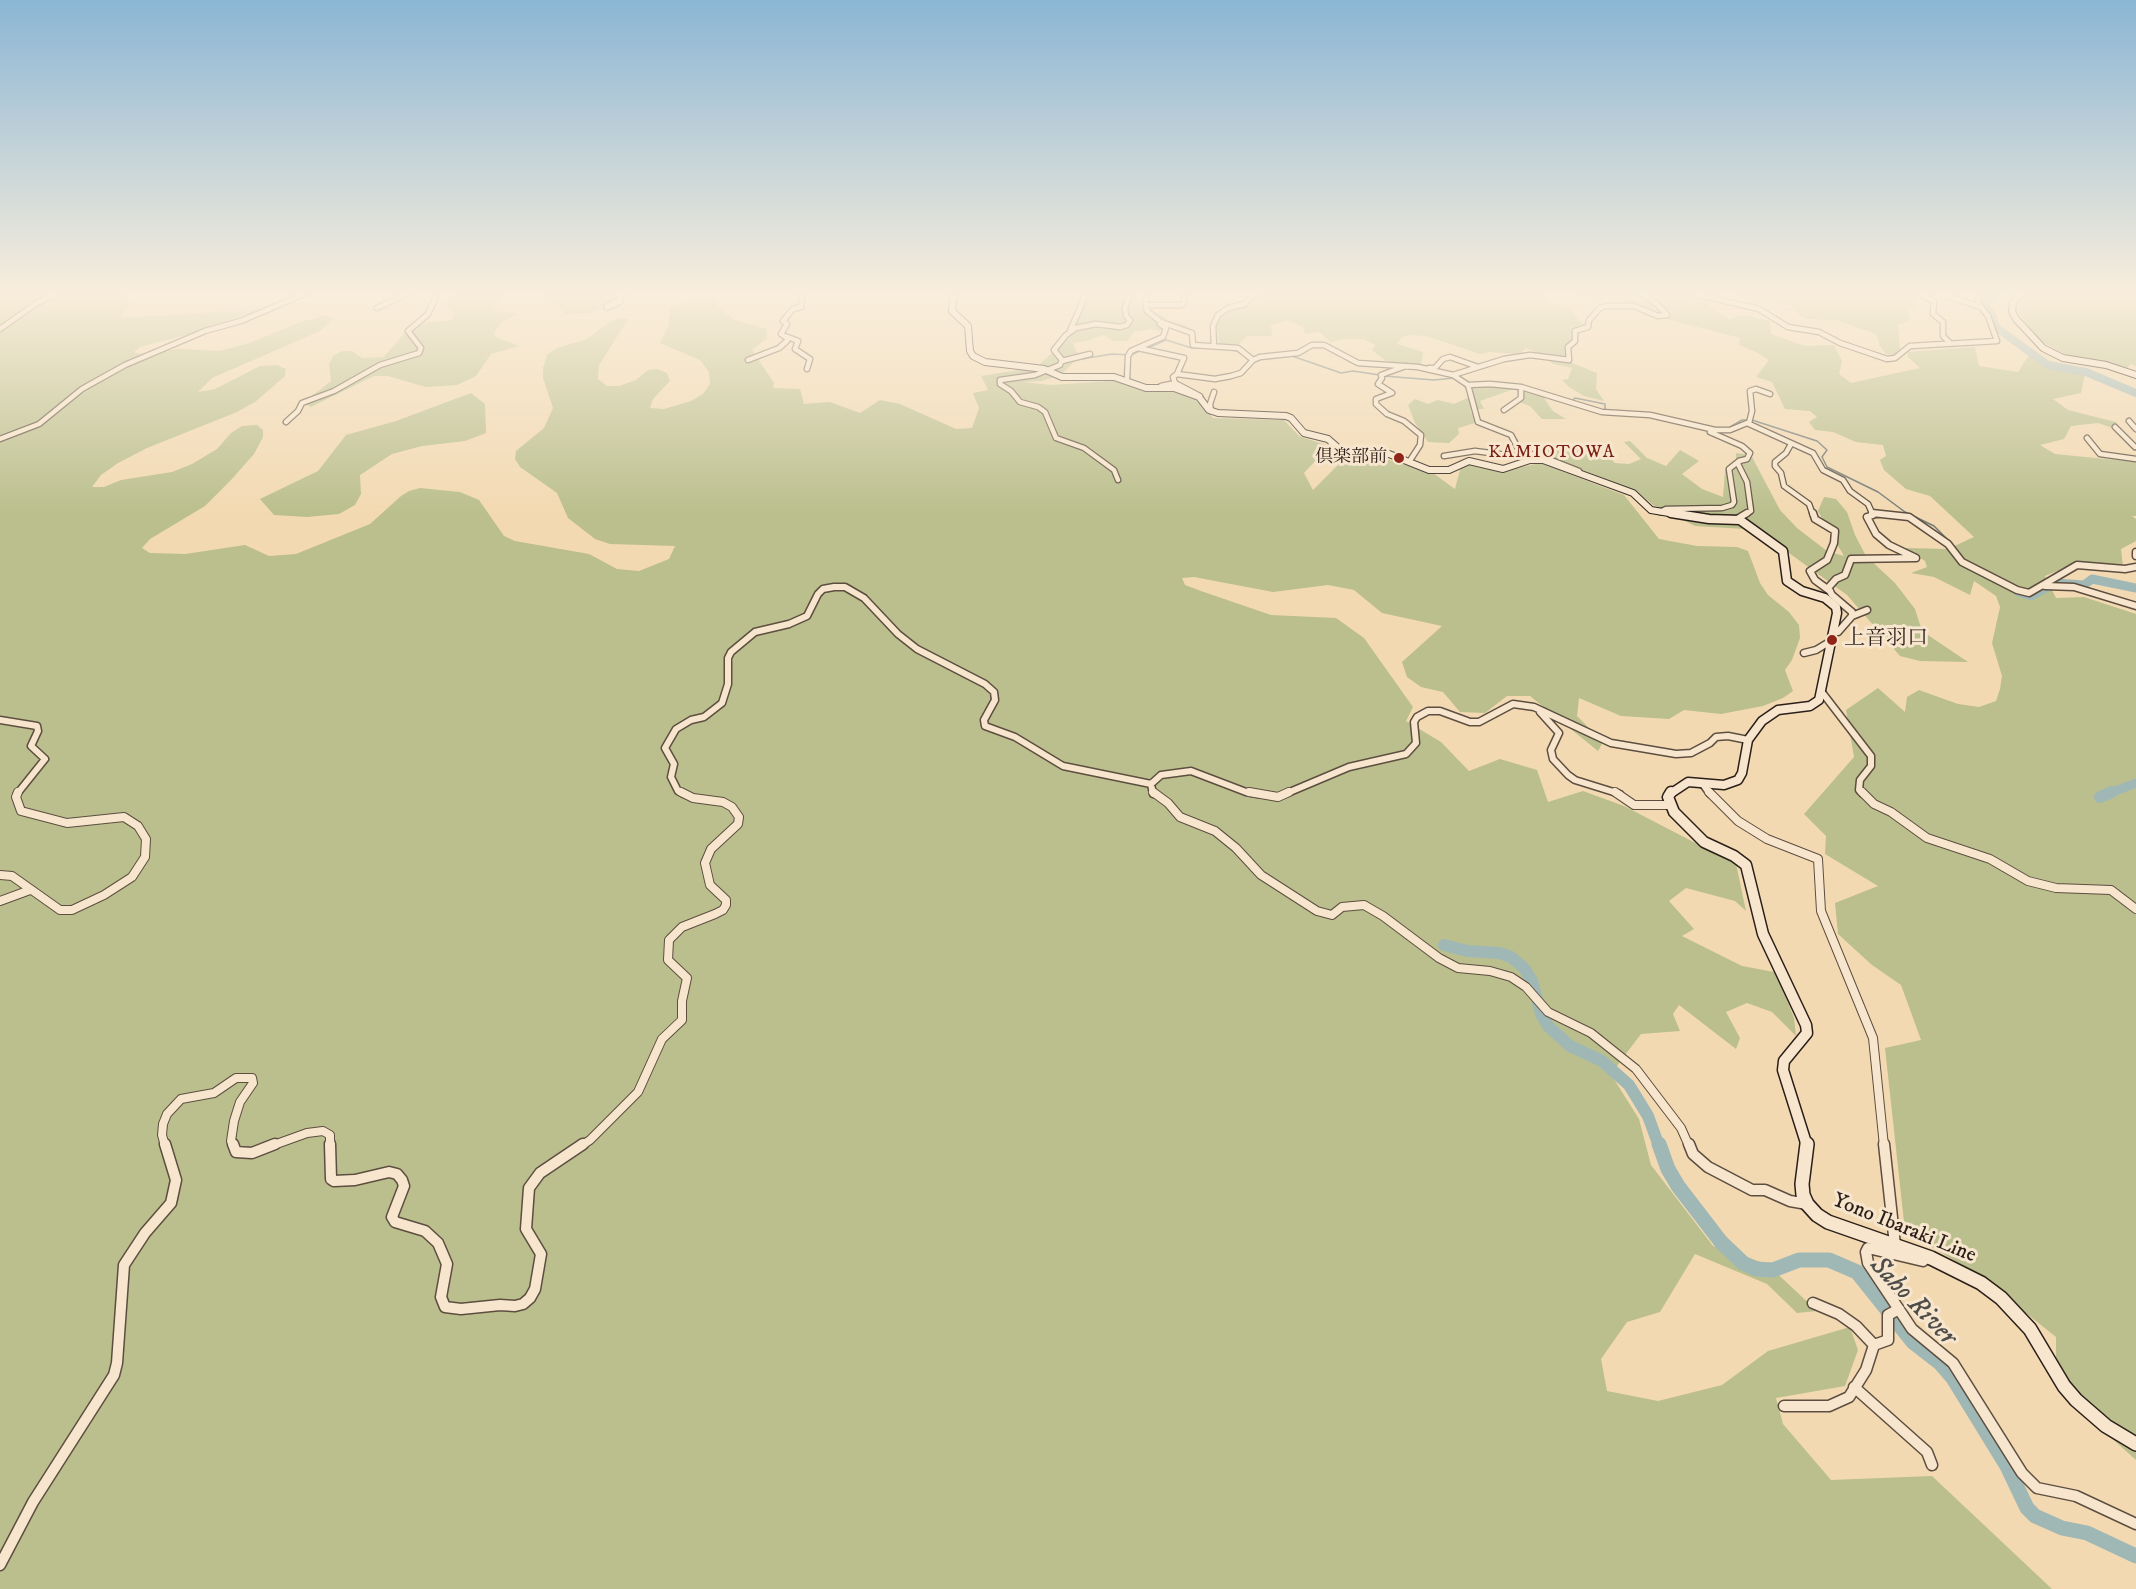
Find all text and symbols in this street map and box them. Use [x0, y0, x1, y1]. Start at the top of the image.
district label: KAMIOTOWA [1488, 442, 1616, 464]
place label: 倶楽部前 [1315, 447, 1387, 469]
marker: 倶楽部前 [1392, 451, 1406, 465]
place label: 上音羽口 [1844, 627, 1928, 653]
marker: 上音羽口 [1825, 633, 1839, 647]
street label: Yono Ibaraki Line [1829, 1189, 1979, 1269]
water label: Saho River [1862, 1251, 1962, 1353]

